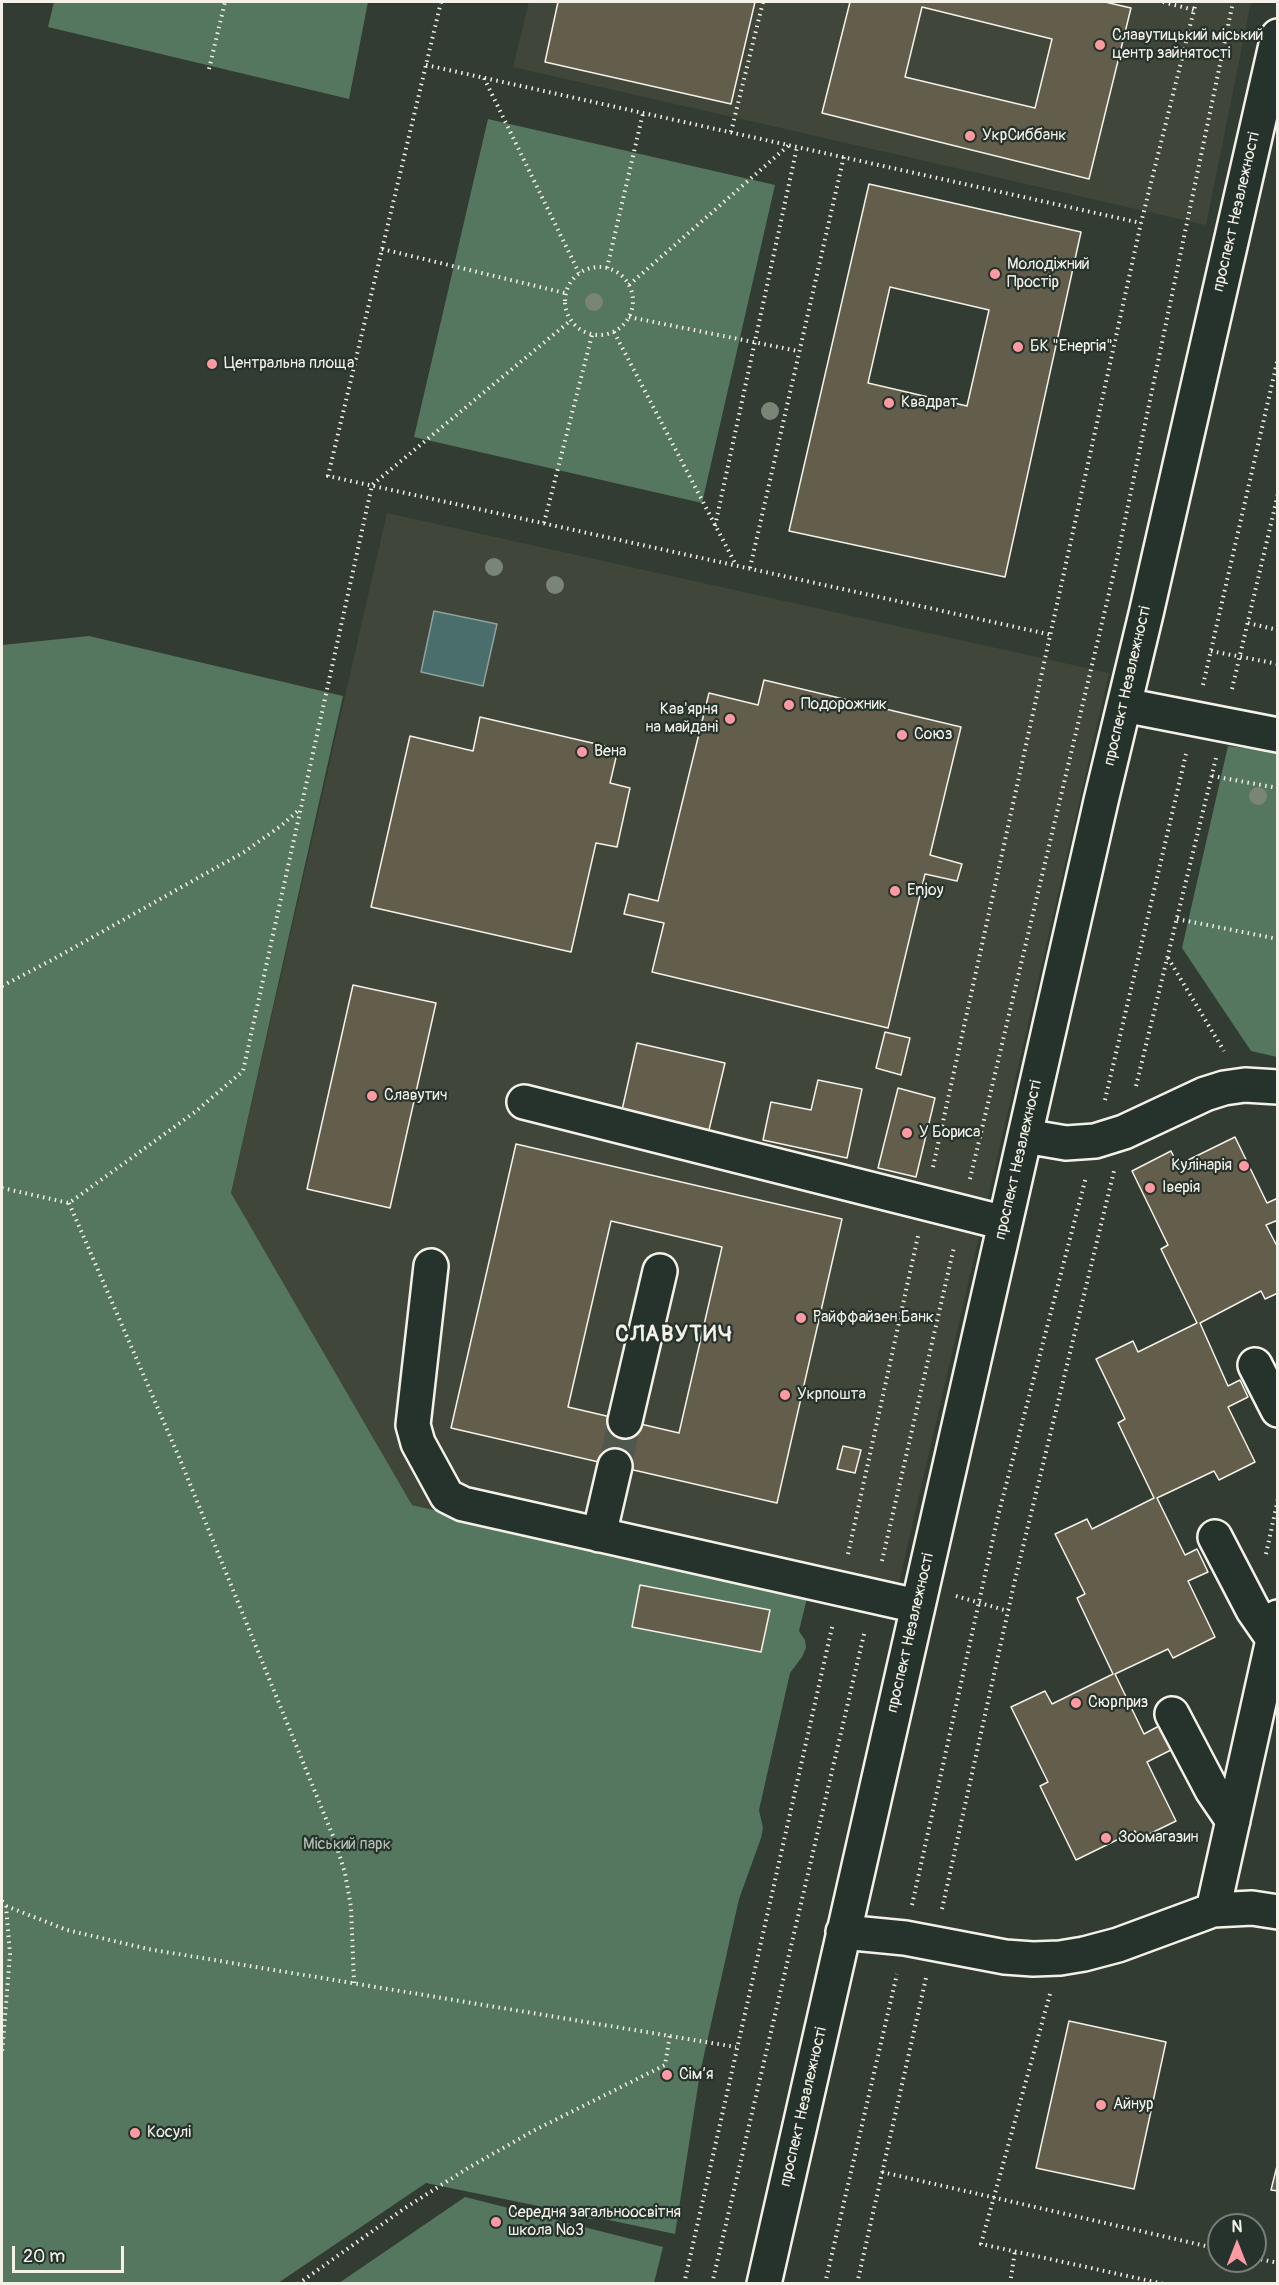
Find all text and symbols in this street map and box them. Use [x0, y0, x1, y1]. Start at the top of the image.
place label: Славутицький міський центр зайнятості [1112, 26, 1263, 64]
marker: Славутицький міський центр зайнятості [1093, 38, 1107, 52]
place label: УкрСиббанк [982, 126, 1066, 146]
marker: УкрСиббанк [963, 129, 977, 143]
street label: проспект Незалежності [1209, 130, 1265, 294]
place label: Молодіжний Простір [1007, 255, 1090, 293]
marker: Молодіжний Простір [988, 267, 1002, 281]
place label: БК "Енергія" [1030, 337, 1113, 357]
marker: БК "Енергія" [1011, 340, 1025, 354]
place label: Центральна площа [224, 354, 354, 374]
marker: Центральна площа [205, 357, 219, 371]
place label: Квадрат [901, 393, 958, 413]
marker: Квадрат [882, 396, 896, 410]
street label: проспект Незалежності [1100, 604, 1156, 768]
place label: Подорожник [801, 695, 887, 715]
marker: Подорожник [782, 698, 796, 712]
place label: Кав'ярня на майдані [646, 700, 718, 738]
marker: Кав'ярня на майдані [723, 712, 737, 726]
place label: Союз [914, 725, 953, 745]
marker: Союз [895, 728, 909, 742]
place label: Вена [594, 742, 626, 762]
marker: Вена [575, 745, 589, 759]
place label: Enjoy [907, 881, 943, 901]
marker: Enjoy [888, 884, 902, 898]
street label: проспект Незалежності [991, 1078, 1047, 1242]
place label: Славутич [384, 1086, 448, 1106]
marker: Славутич [365, 1089, 379, 1103]
place label: У Бориса [919, 1123, 981, 1143]
marker: У Бориса [900, 1126, 914, 1140]
place label: Кулінарія [1171, 1156, 1232, 1176]
marker: Кулінарія [1237, 1159, 1251, 1173]
place label: Іверія [1162, 1178, 1200, 1198]
marker: Іверія [1143, 1181, 1157, 1195]
place label: Райффайзен Банк [813, 1308, 934, 1328]
marker: Райффайзен Банк [794, 1311, 808, 1325]
district label: СЛАВУТИЧ [615, 1322, 733, 1348]
place label: Укрпошта [797, 1385, 866, 1405]
marker: Укрпошта [778, 1388, 792, 1402]
street label: проспект Незалежності [883, 1551, 939, 1715]
place label: Сюрприз [1088, 1693, 1148, 1713]
marker: Сюрприз [1069, 1696, 1083, 1710]
place label: Зоомагазин [1118, 1828, 1198, 1848]
marker: Зоомагазин [1099, 1831, 1113, 1845]
park label: Міський парк [303, 1835, 391, 1855]
street label: проспект Незалежності [776, 2025, 832, 2189]
place label: Сім’я [679, 2065, 714, 2085]
marker: Сім’я [660, 2068, 674, 2082]
place label: Айнур [1113, 2095, 1153, 2115]
marker: Айнур [1094, 2098, 1108, 2112]
place label: Косулі [147, 2123, 191, 2143]
marker: Косулі [128, 2126, 142, 2140]
place label: Середня загальноосвітня школа №3 [508, 2203, 681, 2241]
north arrow [1207, 2213, 1267, 2273]
marker: Середня загальноосвітня школа №3 [489, 2215, 503, 2229]
text: N [1232, 2217, 1242, 2237]
scale bar [15, 2234, 128, 2272]
text: 20 m [23, 2245, 65, 2268]

